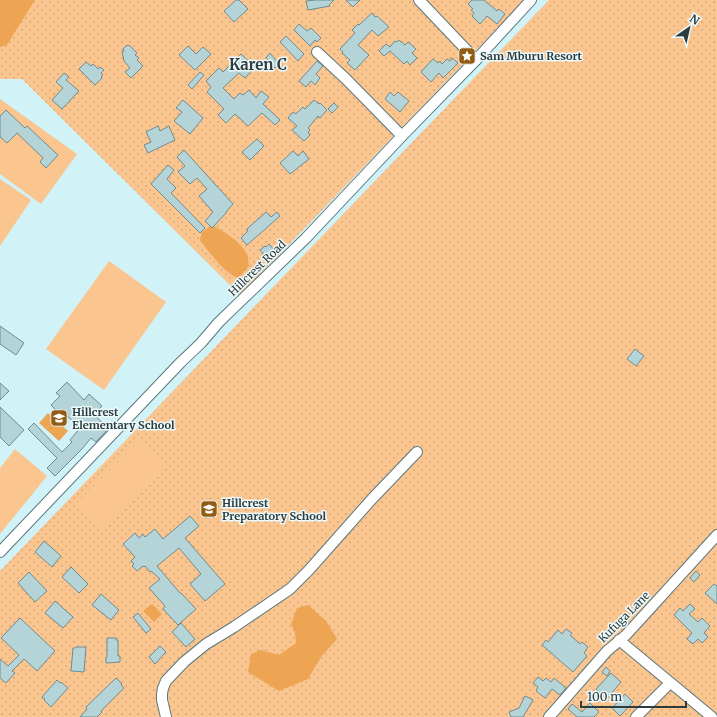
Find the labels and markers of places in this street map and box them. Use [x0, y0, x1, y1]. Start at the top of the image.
place icon: Sam Mburu Resort [457, 46, 477, 66]
place label: Sam Mburu Resort [480, 49, 583, 63]
place label: Hillcrest Elementary School [72, 405, 175, 432]
school or university icon: Hillcrest Elementary School [49, 408, 69, 428]
place label: Hillcrest Preparatory School [222, 496, 327, 523]
school or university icon: Hillcrest Preparatory School [199, 499, 219, 519]

